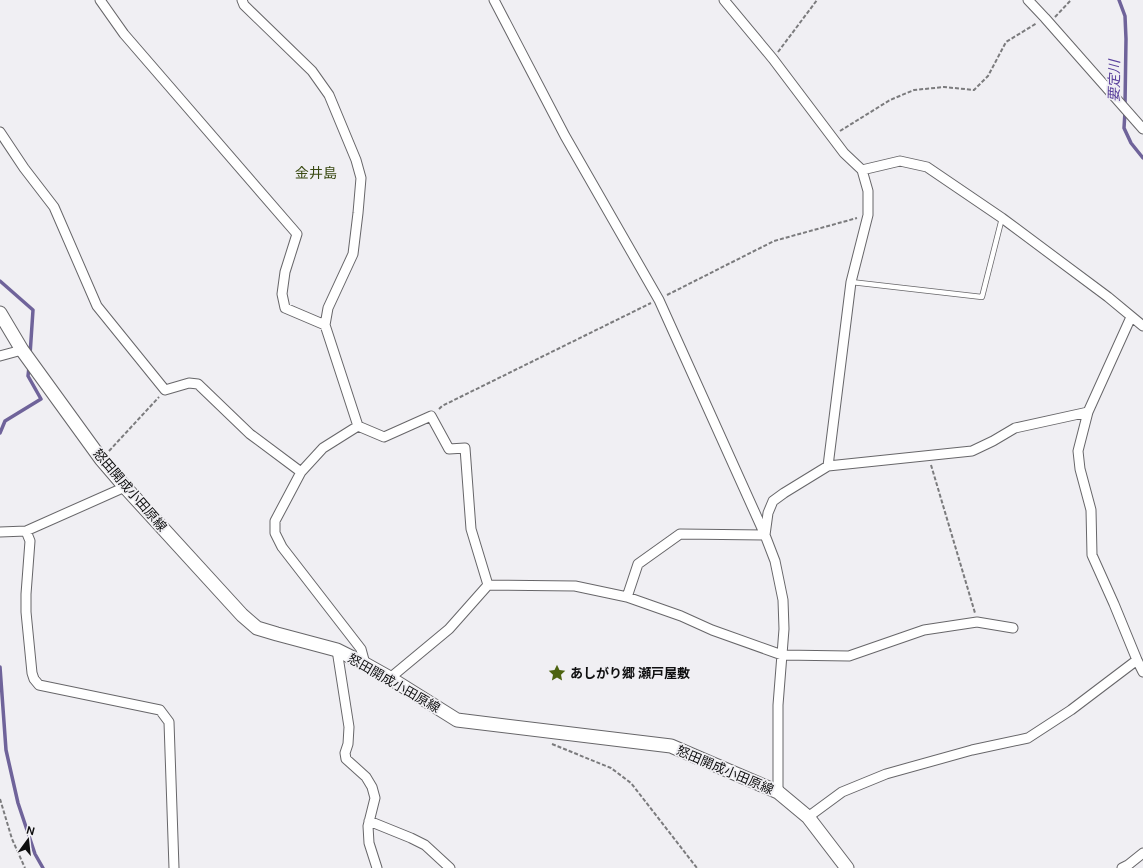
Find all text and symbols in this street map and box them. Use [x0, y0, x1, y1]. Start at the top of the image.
water label: 要定川 [1105, 58, 1123, 102]
district label: 金井島 [295, 164, 337, 182]
street label: 怒田開成小田原線 [89, 445, 171, 535]
street label: 怒田開成小田原線 [345, 650, 443, 716]
place icon: あしがり郷 瀬戸屋敷 [547, 663, 567, 683]
place label: あしがり郷 瀬戸屋敷 [570, 665, 690, 682]
street label: 怒田開成小田原線 [674, 742, 776, 798]
north arrow [8, 820, 48, 860]
text: N [25, 823, 36, 838]

